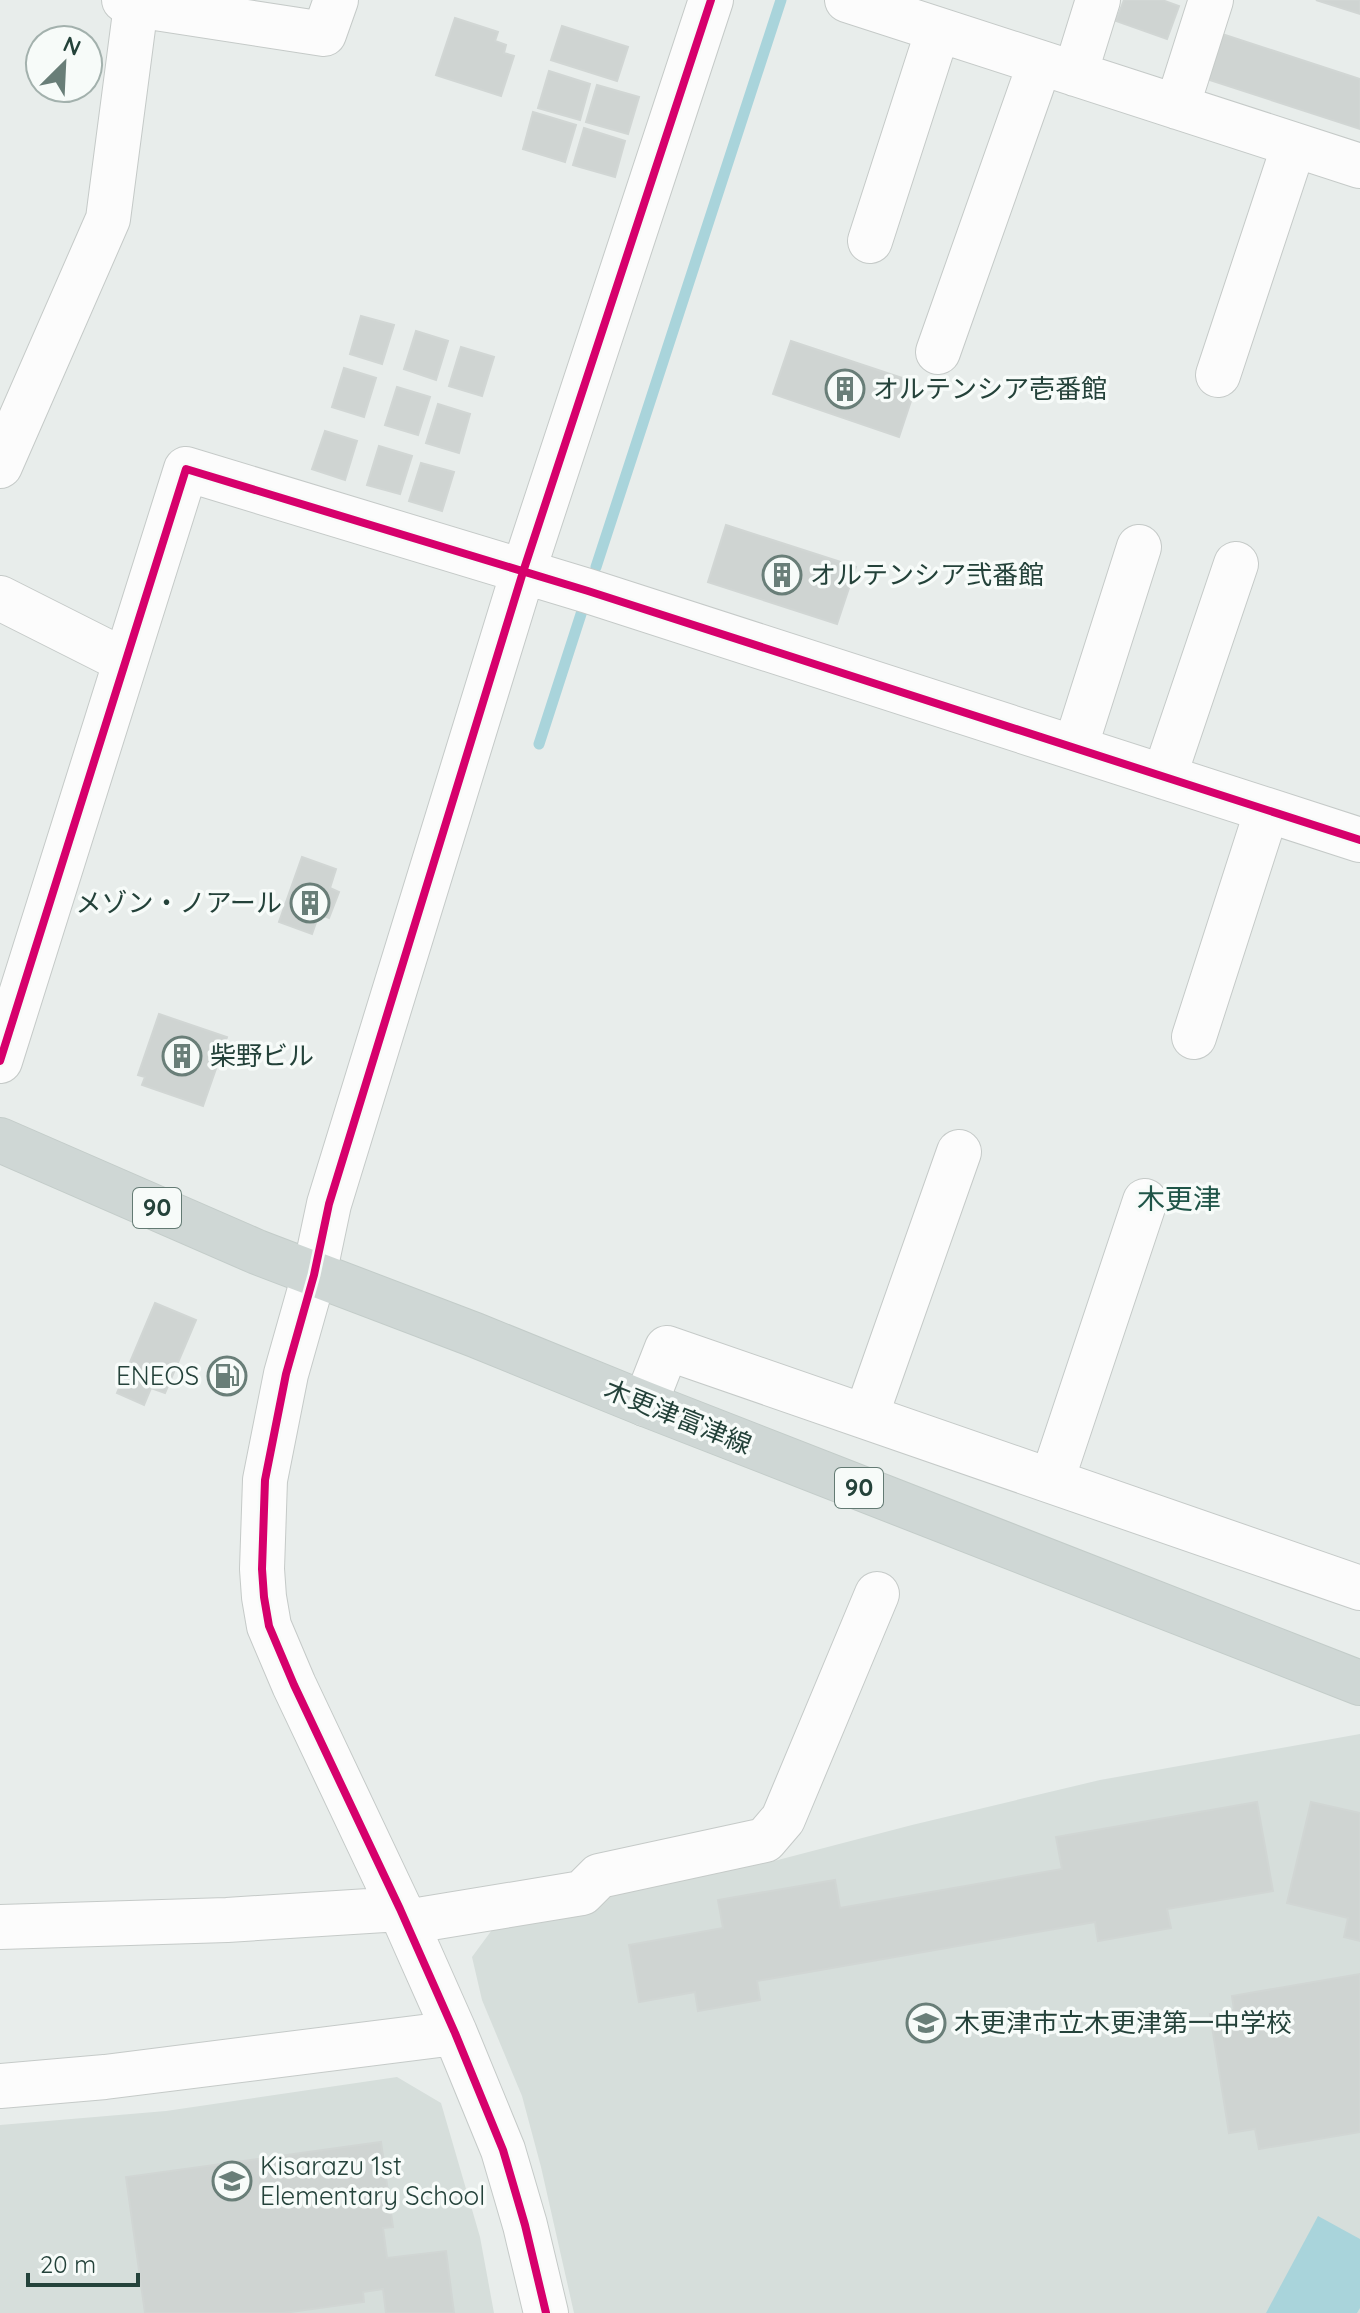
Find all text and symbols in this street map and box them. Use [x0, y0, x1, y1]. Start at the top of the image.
north arrow [24, 24, 104, 104]
text: N [59, 30, 85, 62]
building icon: オルテンシア壱番館 [824, 368, 866, 410]
place label: オルテンシア壱番館 [873, 372, 1107, 405]
building icon: オルテンシア弐番館 [761, 554, 803, 596]
place label: オルテンシア弐番館 [810, 558, 1044, 591]
building icon: メゾン・ノアール [289, 882, 331, 924]
place label: メゾン・ノアール [76, 886, 282, 919]
building icon: 柴野ビル [161, 1035, 203, 1077]
place label: 柴野ビル [210, 1039, 314, 1072]
district label: 木更津 [1137, 1181, 1221, 1216]
road number: 90 [133, 1188, 181, 1228]
fuel station icon: ENEOS [206, 1355, 248, 1397]
place label: ENEOS [116, 1359, 199, 1392]
street label: 木更津富津線 [600, 1372, 757, 1461]
road number: 90 [835, 1468, 883, 1508]
school or university icon: 木更津市立木更津第一中学校 [905, 2002, 947, 2044]
place label: 木更津市立木更津第一中学校 [954, 2006, 1292, 2039]
place label: Kisarazu 1st Elementary School [260, 2149, 485, 2212]
school or university icon: Kisarazu 1st Elementary School [211, 2160, 253, 2202]
scale bar [28, 2237, 138, 2287]
text: 20 m [40, 2249, 96, 2279]

